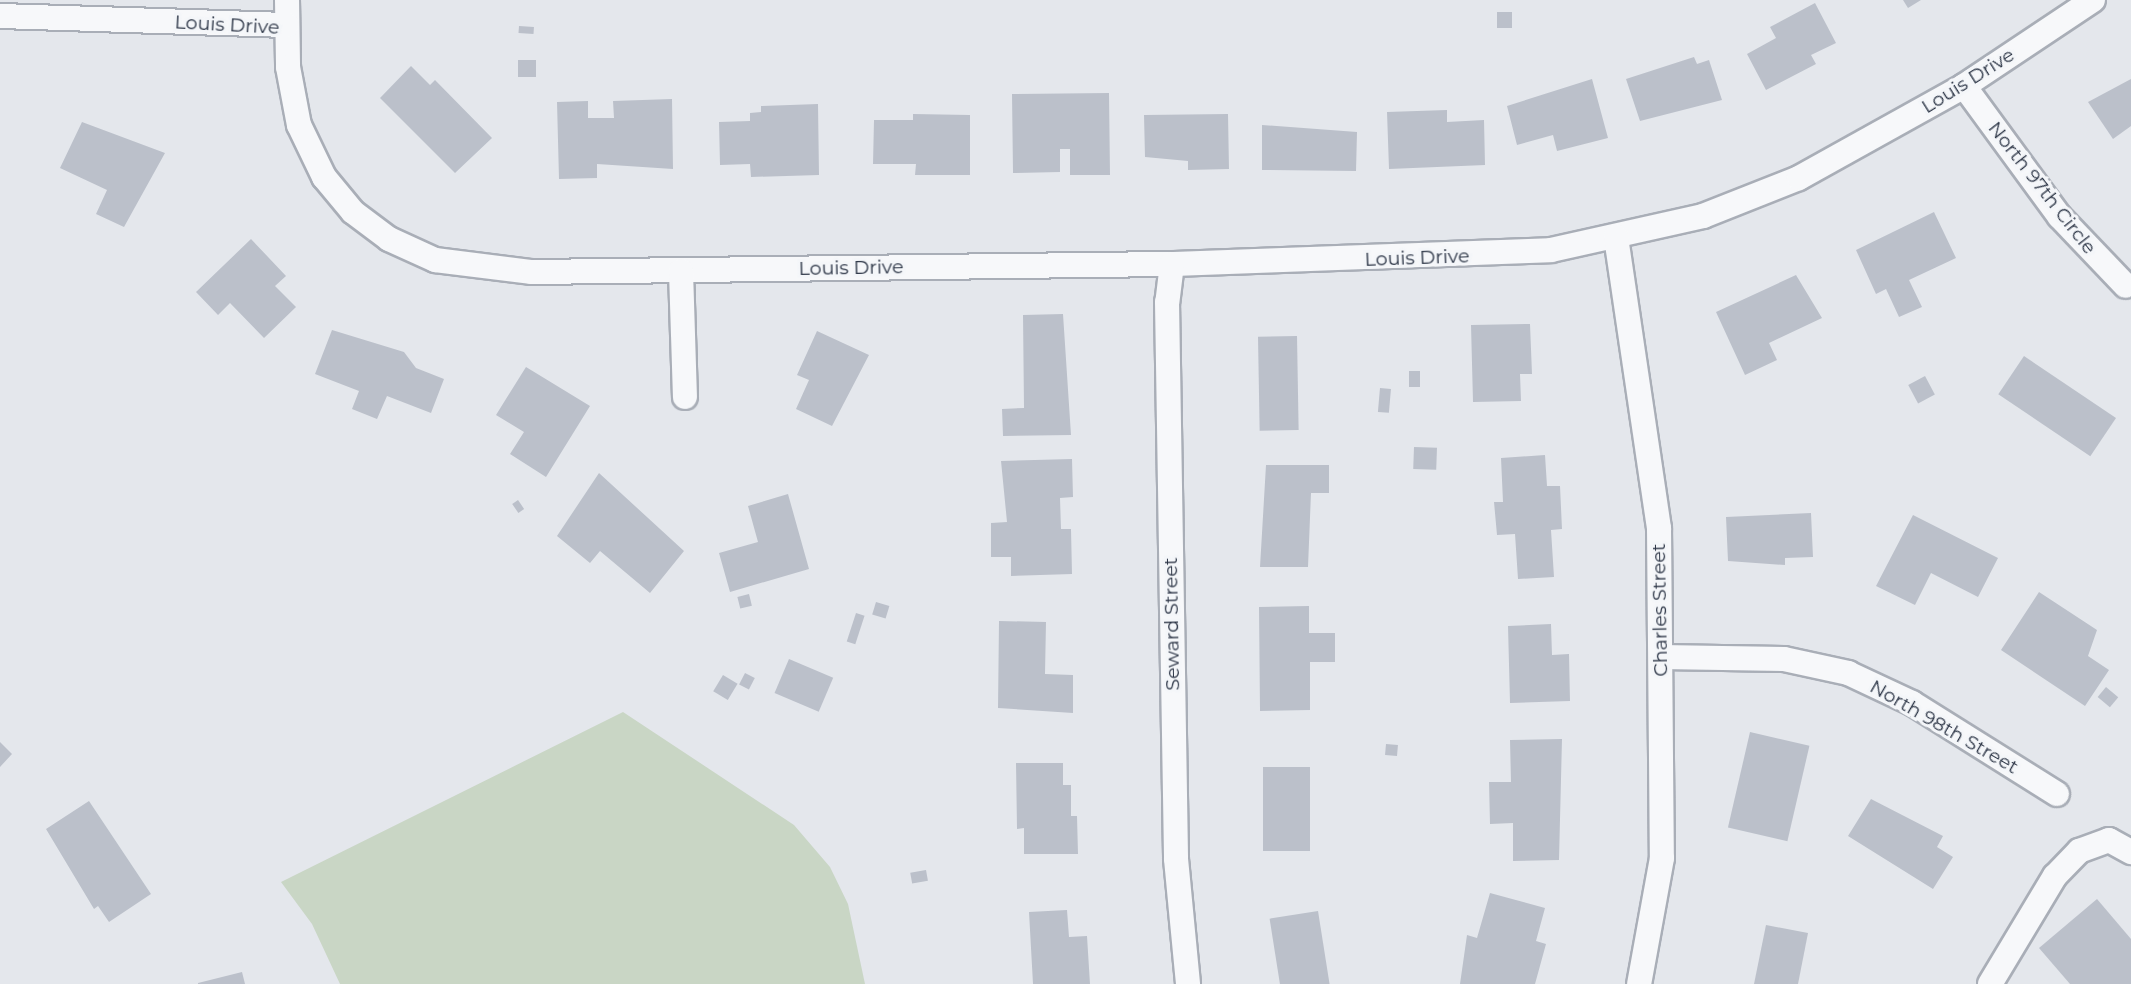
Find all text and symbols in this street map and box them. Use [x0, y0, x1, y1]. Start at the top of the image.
street label: Louis Drive [174, 11, 280, 39]
street label: Louis Drive [1917, 44, 2019, 118]
street label: North 97th Circle [1983, 117, 2101, 259]
street label: Louis Drive [1364, 245, 1470, 271]
street label: Louis Drive [798, 256, 904, 280]
street label: Charles Street [1647, 543, 1673, 677]
street label: Seward Street [1159, 557, 1185, 691]
street label: North 98th Street [1866, 675, 2022, 779]

